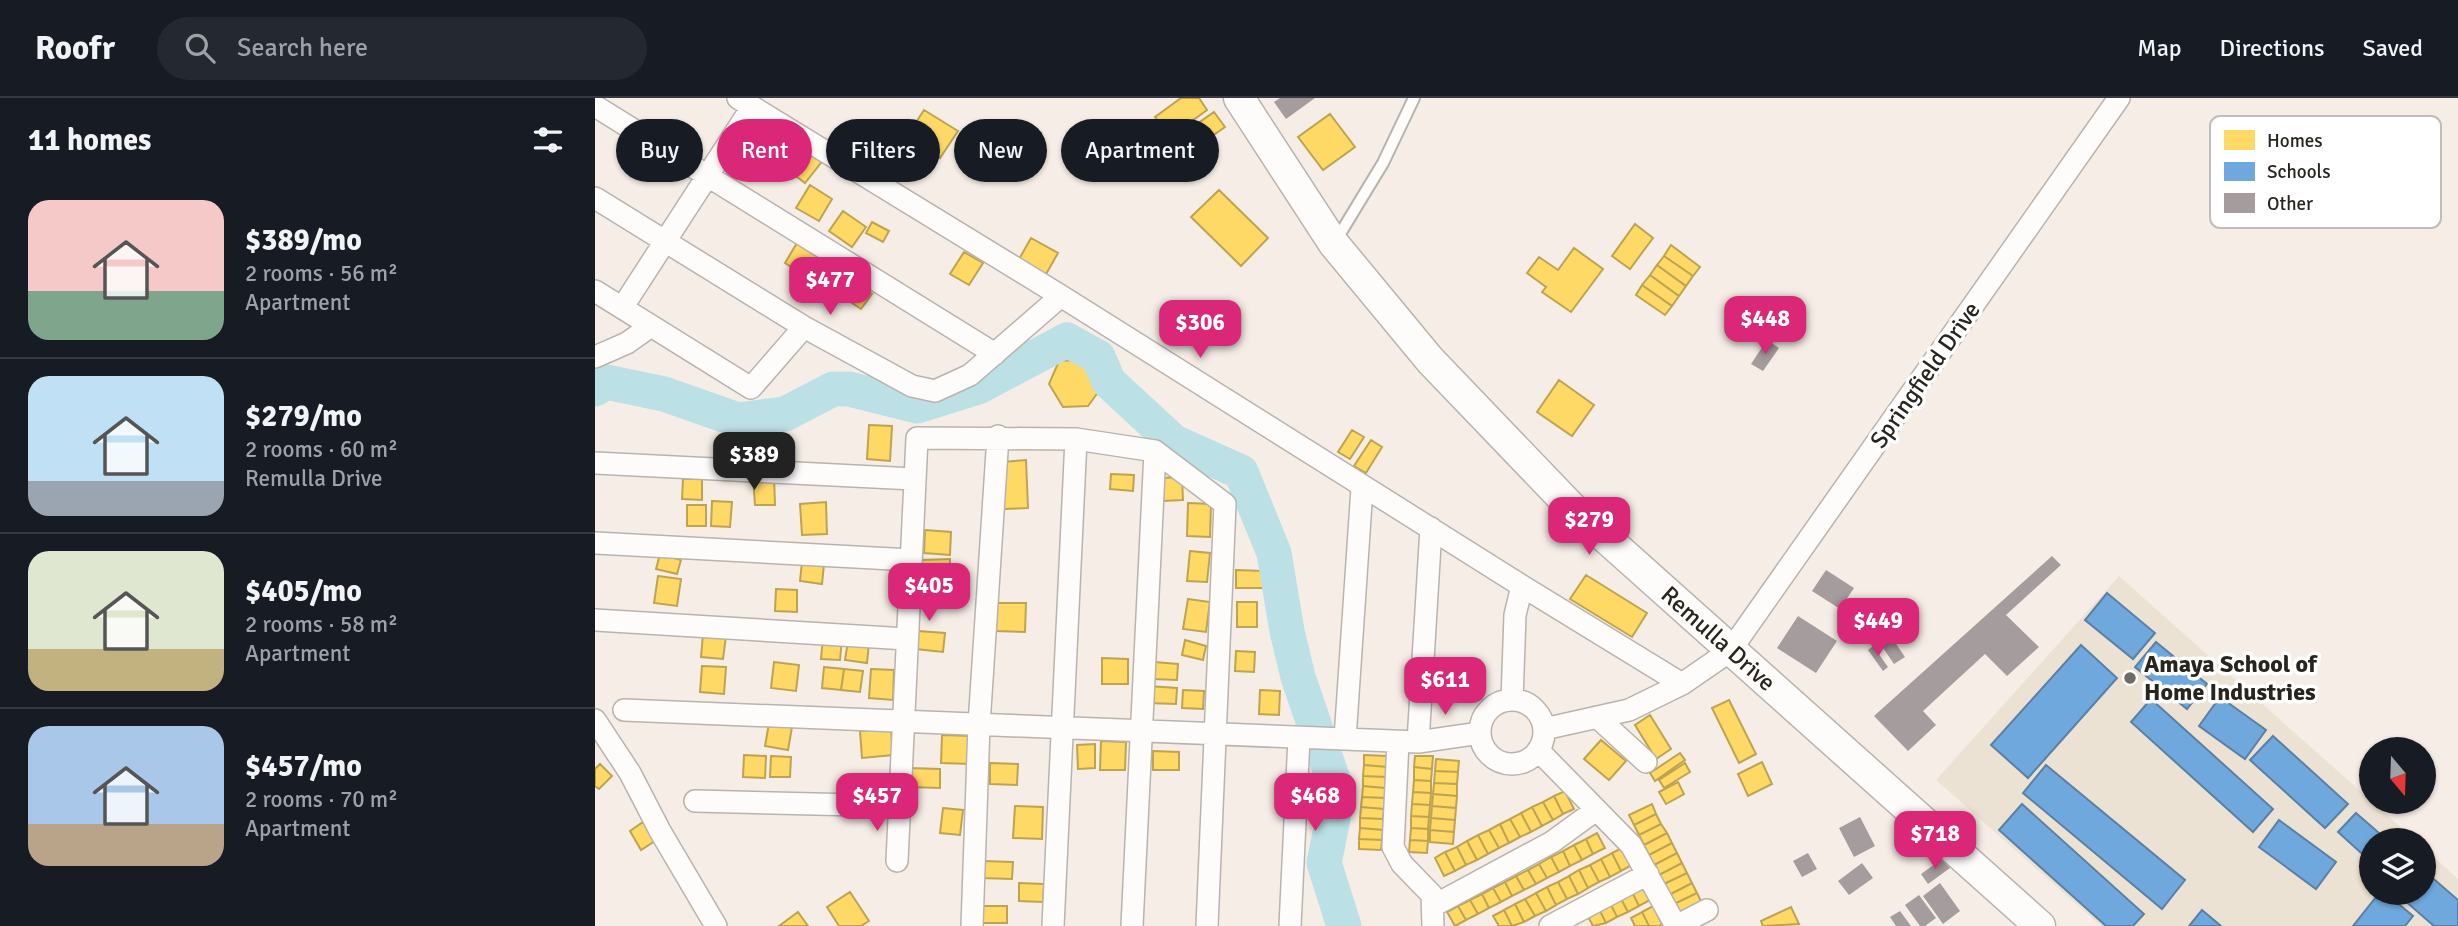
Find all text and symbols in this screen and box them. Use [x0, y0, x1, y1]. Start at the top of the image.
search box [157, 17, 647, 80]
text: Roofr [35, 28, 115, 69]
icon: search [181, 29, 219, 67]
text: Search here [237, 32, 368, 64]
text: Map [2137, 33, 2182, 63]
text: Directions [2220, 33, 2325, 63]
text: Saved [2363, 33, 2423, 63]
legend [2210, 116, 2441, 228]
chip: Buy [616, 119, 703, 182]
chip: Rent [717, 119, 812, 182]
chip: Filters [826, 119, 940, 182]
chip: New [954, 119, 1047, 182]
chip: Apartment [1061, 119, 1219, 182]
icon: filters [529, 121, 567, 159]
text: 11 homes [28, 122, 151, 159]
text: Homes [2267, 129, 2323, 153]
text: Schools [2267, 160, 2331, 184]
text: Other [2267, 192, 2313, 216]
text: $389/mo [245, 222, 362, 259]
icon: home [84, 228, 168, 312]
pin: $477 [789, 258, 871, 317]
text: 2 rooms · 56 m² [245, 259, 398, 288]
text: $477 [805, 265, 855, 294]
text: Apartment [245, 288, 350, 317]
pin: $448 [1724, 296, 1806, 356]
street label: Springfield Drive [1863, 296, 1987, 454]
pin: $306 [1159, 300, 1241, 360]
text: $448 [1740, 304, 1790, 333]
text: $306 [1175, 308, 1225, 337]
text: $279/mo [245, 398, 362, 435]
icon: home [84, 404, 168, 488]
pin: $389 [713, 432, 795, 492]
text: 2 rooms · 60 m² [245, 435, 398, 464]
text: $389 [729, 440, 779, 469]
text: Remulla Drive [245, 464, 382, 493]
pin: $279 [1548, 498, 1630, 557]
text: $279 [1564, 505, 1614, 534]
pin: $405 [888, 564, 970, 623]
text: $405 [904, 571, 954, 600]
text: $405/mo [245, 573, 362, 610]
icon: home [84, 579, 168, 663]
street label: Remulla Drive [1655, 580, 1782, 698]
pin: $449 [1837, 598, 1919, 658]
text: $449 [1853, 606, 1903, 635]
text: 2 rooms · 58 m² [245, 610, 398, 639]
text: Apartment [245, 639, 350, 668]
place label: Amaya School of Home Industries [2144, 649, 2318, 707]
pin: $611 [1404, 658, 1486, 717]
text: $611 [1420, 665, 1470, 694]
marker: Amaya School of Home Industries [2122, 670, 2138, 686]
north arrow [2359, 737, 2436, 814]
map controls [2359, 737, 2436, 905]
text: $457/mo [245, 748, 362, 785]
icon: home [84, 754, 168, 838]
pin: $457 [836, 774, 918, 833]
pin: $468 [1274, 774, 1356, 833]
text: $457 [852, 781, 902, 810]
text: $468 [1290, 781, 1340, 810]
text: 2 rooms · 70 m² [245, 785, 398, 814]
pin: $718 [1894, 812, 1976, 871]
text: Apartment [245, 814, 350, 843]
text: $718 [1910, 819, 1960, 848]
button: layers [2359, 828, 2436, 905]

